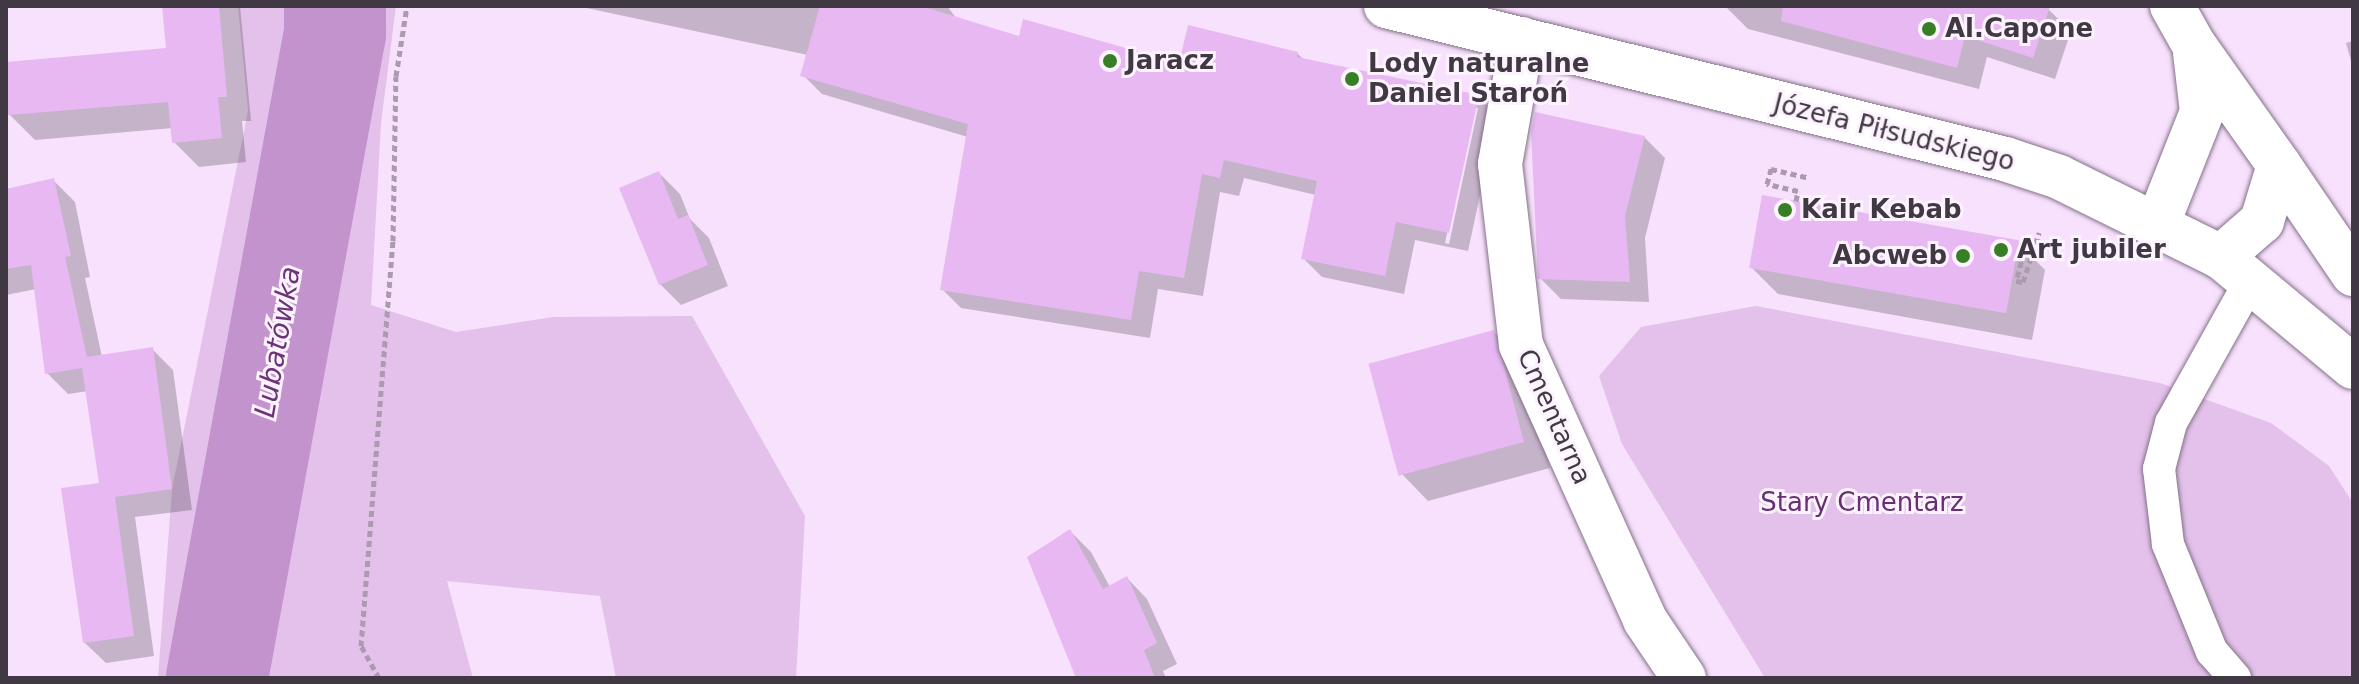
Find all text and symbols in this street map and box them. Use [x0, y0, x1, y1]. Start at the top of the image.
place label: Al.Capone [1945, 13, 2093, 45]
marker: Al.Capone [1920, 20, 1938, 38]
place label: Jaracz [1126, 45, 1214, 77]
place label: Lody naturalne Daniel Staroń [1368, 48, 1589, 110]
marker: Jaracz [1101, 52, 1119, 70]
marker: Lody naturalne Daniel Staroń [1343, 70, 1361, 88]
street label: Józefa Piłsudskiego [1770, 88, 2018, 178]
place label: Kair Kebab [1801, 194, 1962, 226]
marker: Kair Kebab [1776, 201, 1794, 219]
place label: Art jubiler [2017, 234, 2166, 266]
place label: Abcweb [1833, 240, 1947, 272]
marker: Art jubiler [1992, 241, 2010, 259]
marker: Abcweb [1954, 247, 1972, 265]
water label: Lubatówka [248, 264, 308, 420]
street label: Cmentarna [1510, 345, 1598, 489]
park label: Stary Cmentarz [1760, 487, 1964, 519]

